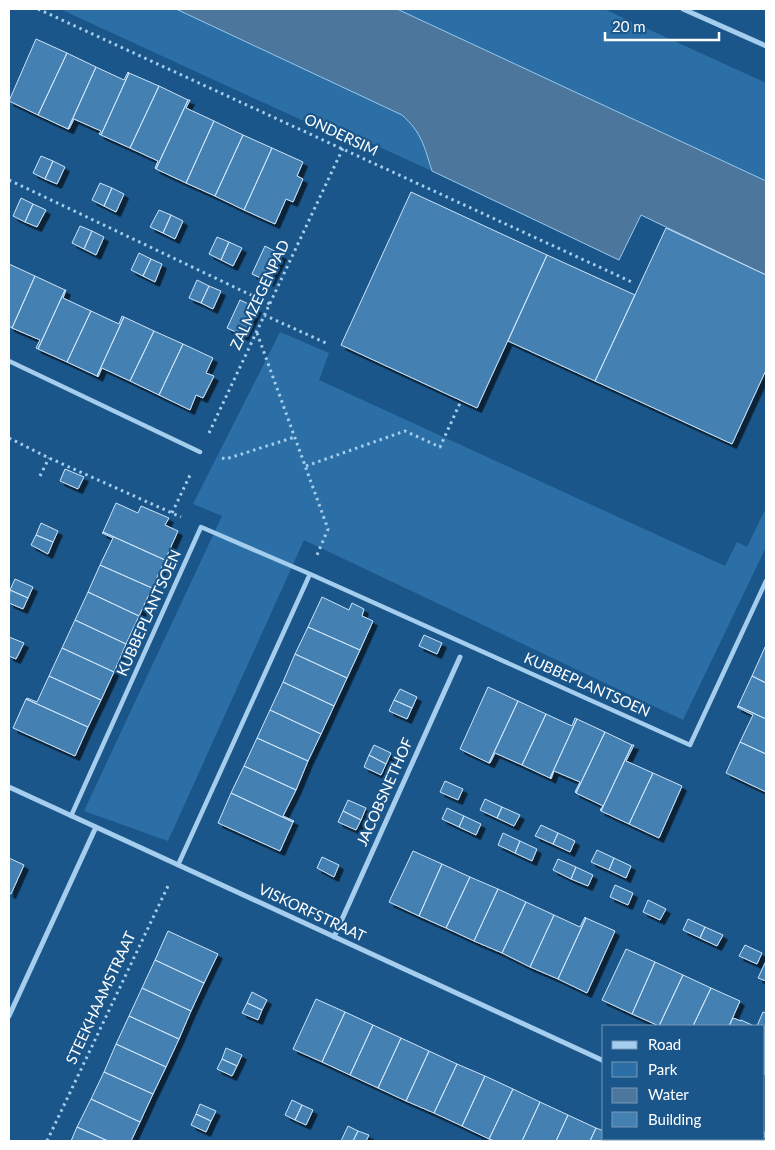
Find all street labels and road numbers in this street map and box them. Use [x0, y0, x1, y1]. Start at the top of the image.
street label: ONDERSIM [302, 109, 381, 159]
street label: ZALMZEGENPAD [226, 237, 292, 352]
street label: KUBBEPLANTSOEN [112, 547, 184, 679]
street label: KUBBEPLANTSOEN [521, 648, 653, 720]
street label: JACOBSNETHOF [352, 735, 416, 849]
street label: VISKORFSTRAAT [256, 879, 369, 945]
street label: STEEKHAAMSTRAAT [61, 928, 139, 1067]

